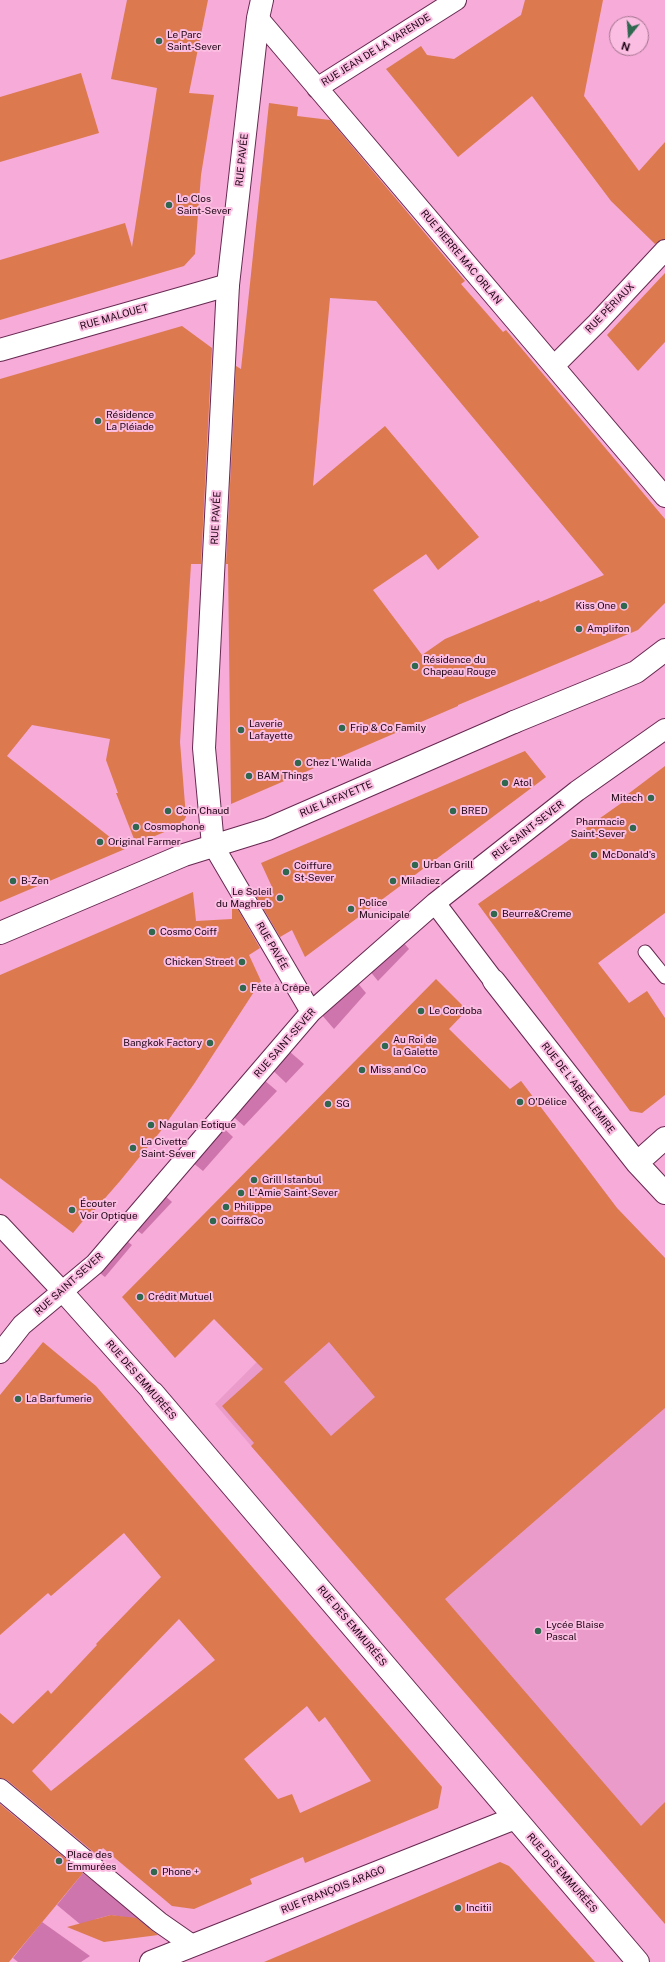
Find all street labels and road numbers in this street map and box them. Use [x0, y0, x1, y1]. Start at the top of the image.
street label: RUE JEAN DE LA VARENDE [319, 11, 433, 89]
street label: RUE PAVÉE [233, 133, 251, 187]
street label: RUE PIERRE MAC ORLAN [418, 207, 504, 307]
street label: RUE PÉRIAUX [583, 280, 637, 336]
street label: RUE MALOUET [79, 302, 149, 332]
street label: RUE PAVÉE [209, 491, 223, 545]
street label: RUE LAFAYETTE [298, 778, 374, 820]
street label: RUE SAINT-SEVER [490, 798, 566, 862]
street label: RUE PAVÉE [254, 920, 290, 972]
street label: RUE SAINT-SEVER [252, 1006, 318, 1080]
street label: RUE DE L'ABBÉ LEMIRE [539, 1040, 617, 1136]
street label: RUE SAINT-SEVER [32, 1250, 106, 1318]
street label: RUE DES EMMURÉES [103, 1338, 179, 1422]
street label: RUE DES EMMURÉES [315, 1583, 389, 1669]
street label: RUE DES EMMURÉES [524, 1831, 600, 1915]
street label: RUE FRANÇOIS ARAGO [279, 1864, 387, 1916]

